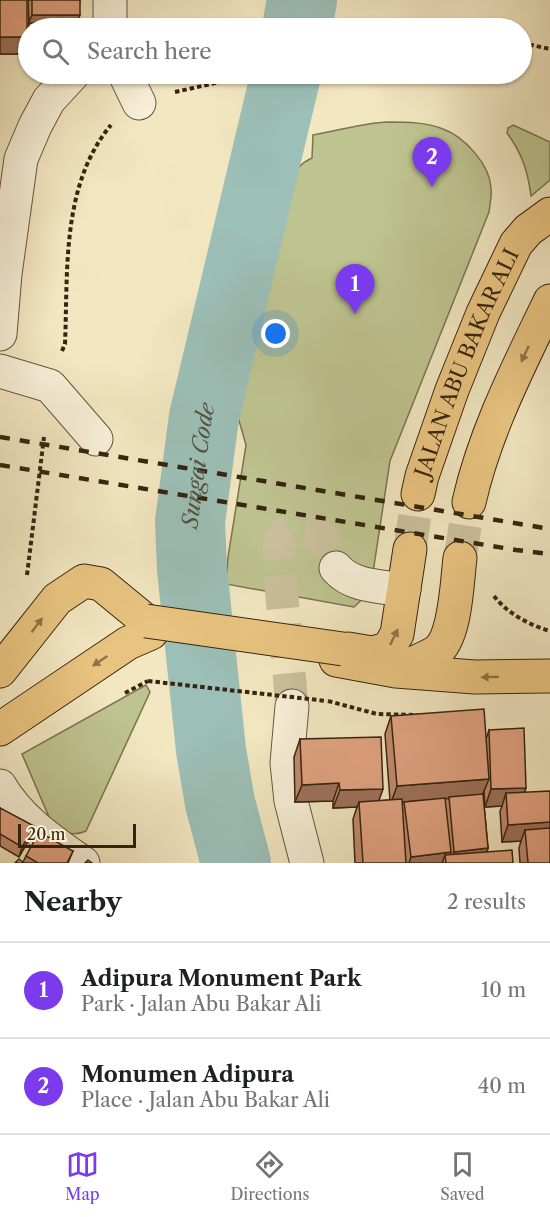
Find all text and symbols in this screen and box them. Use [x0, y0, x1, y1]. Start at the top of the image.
search box [18, 18, 532, 84]
icon: search [39, 35, 72, 68]
text: Search here [87, 38, 212, 65]
pin: 2 [412, 138, 452, 187]
street label: JALAN ABU BAKAR ALI [408, 244, 524, 483]
pin: 1 [336, 264, 374, 314]
your location [261, 319, 290, 348]
one-way arrow [520, 345, 529, 362]
water label: Sungai Code [176, 399, 221, 532]
one-way arrow [30, 618, 42, 633]
one-way arrow [388, 628, 398, 646]
one-way arrow [92, 656, 108, 667]
one-way arrow [481, 672, 500, 682]
scale bar [18, 821, 136, 848]
text: 20 m [27, 824, 66, 844]
text: Nearby [24, 886, 122, 918]
text: 2 results [447, 890, 526, 914]
text: Adipura Monument Park [81, 965, 362, 992]
text: 1 [39, 978, 48, 1002]
text: 10 m [481, 978, 526, 1002]
text: Park · Jalan Abu Bakar Ali [81, 992, 321, 1016]
text: Monumen Adipura [81, 1061, 294, 1088]
text: 2 [38, 1074, 49, 1098]
text: 40 m [478, 1074, 526, 1098]
text: Place · Jalan Abu Bakar Ali [81, 1088, 330, 1112]
tab: Map [65, 1148, 100, 1204]
tab: Directions [230, 1148, 309, 1204]
tab: Saved [440, 1148, 485, 1204]

